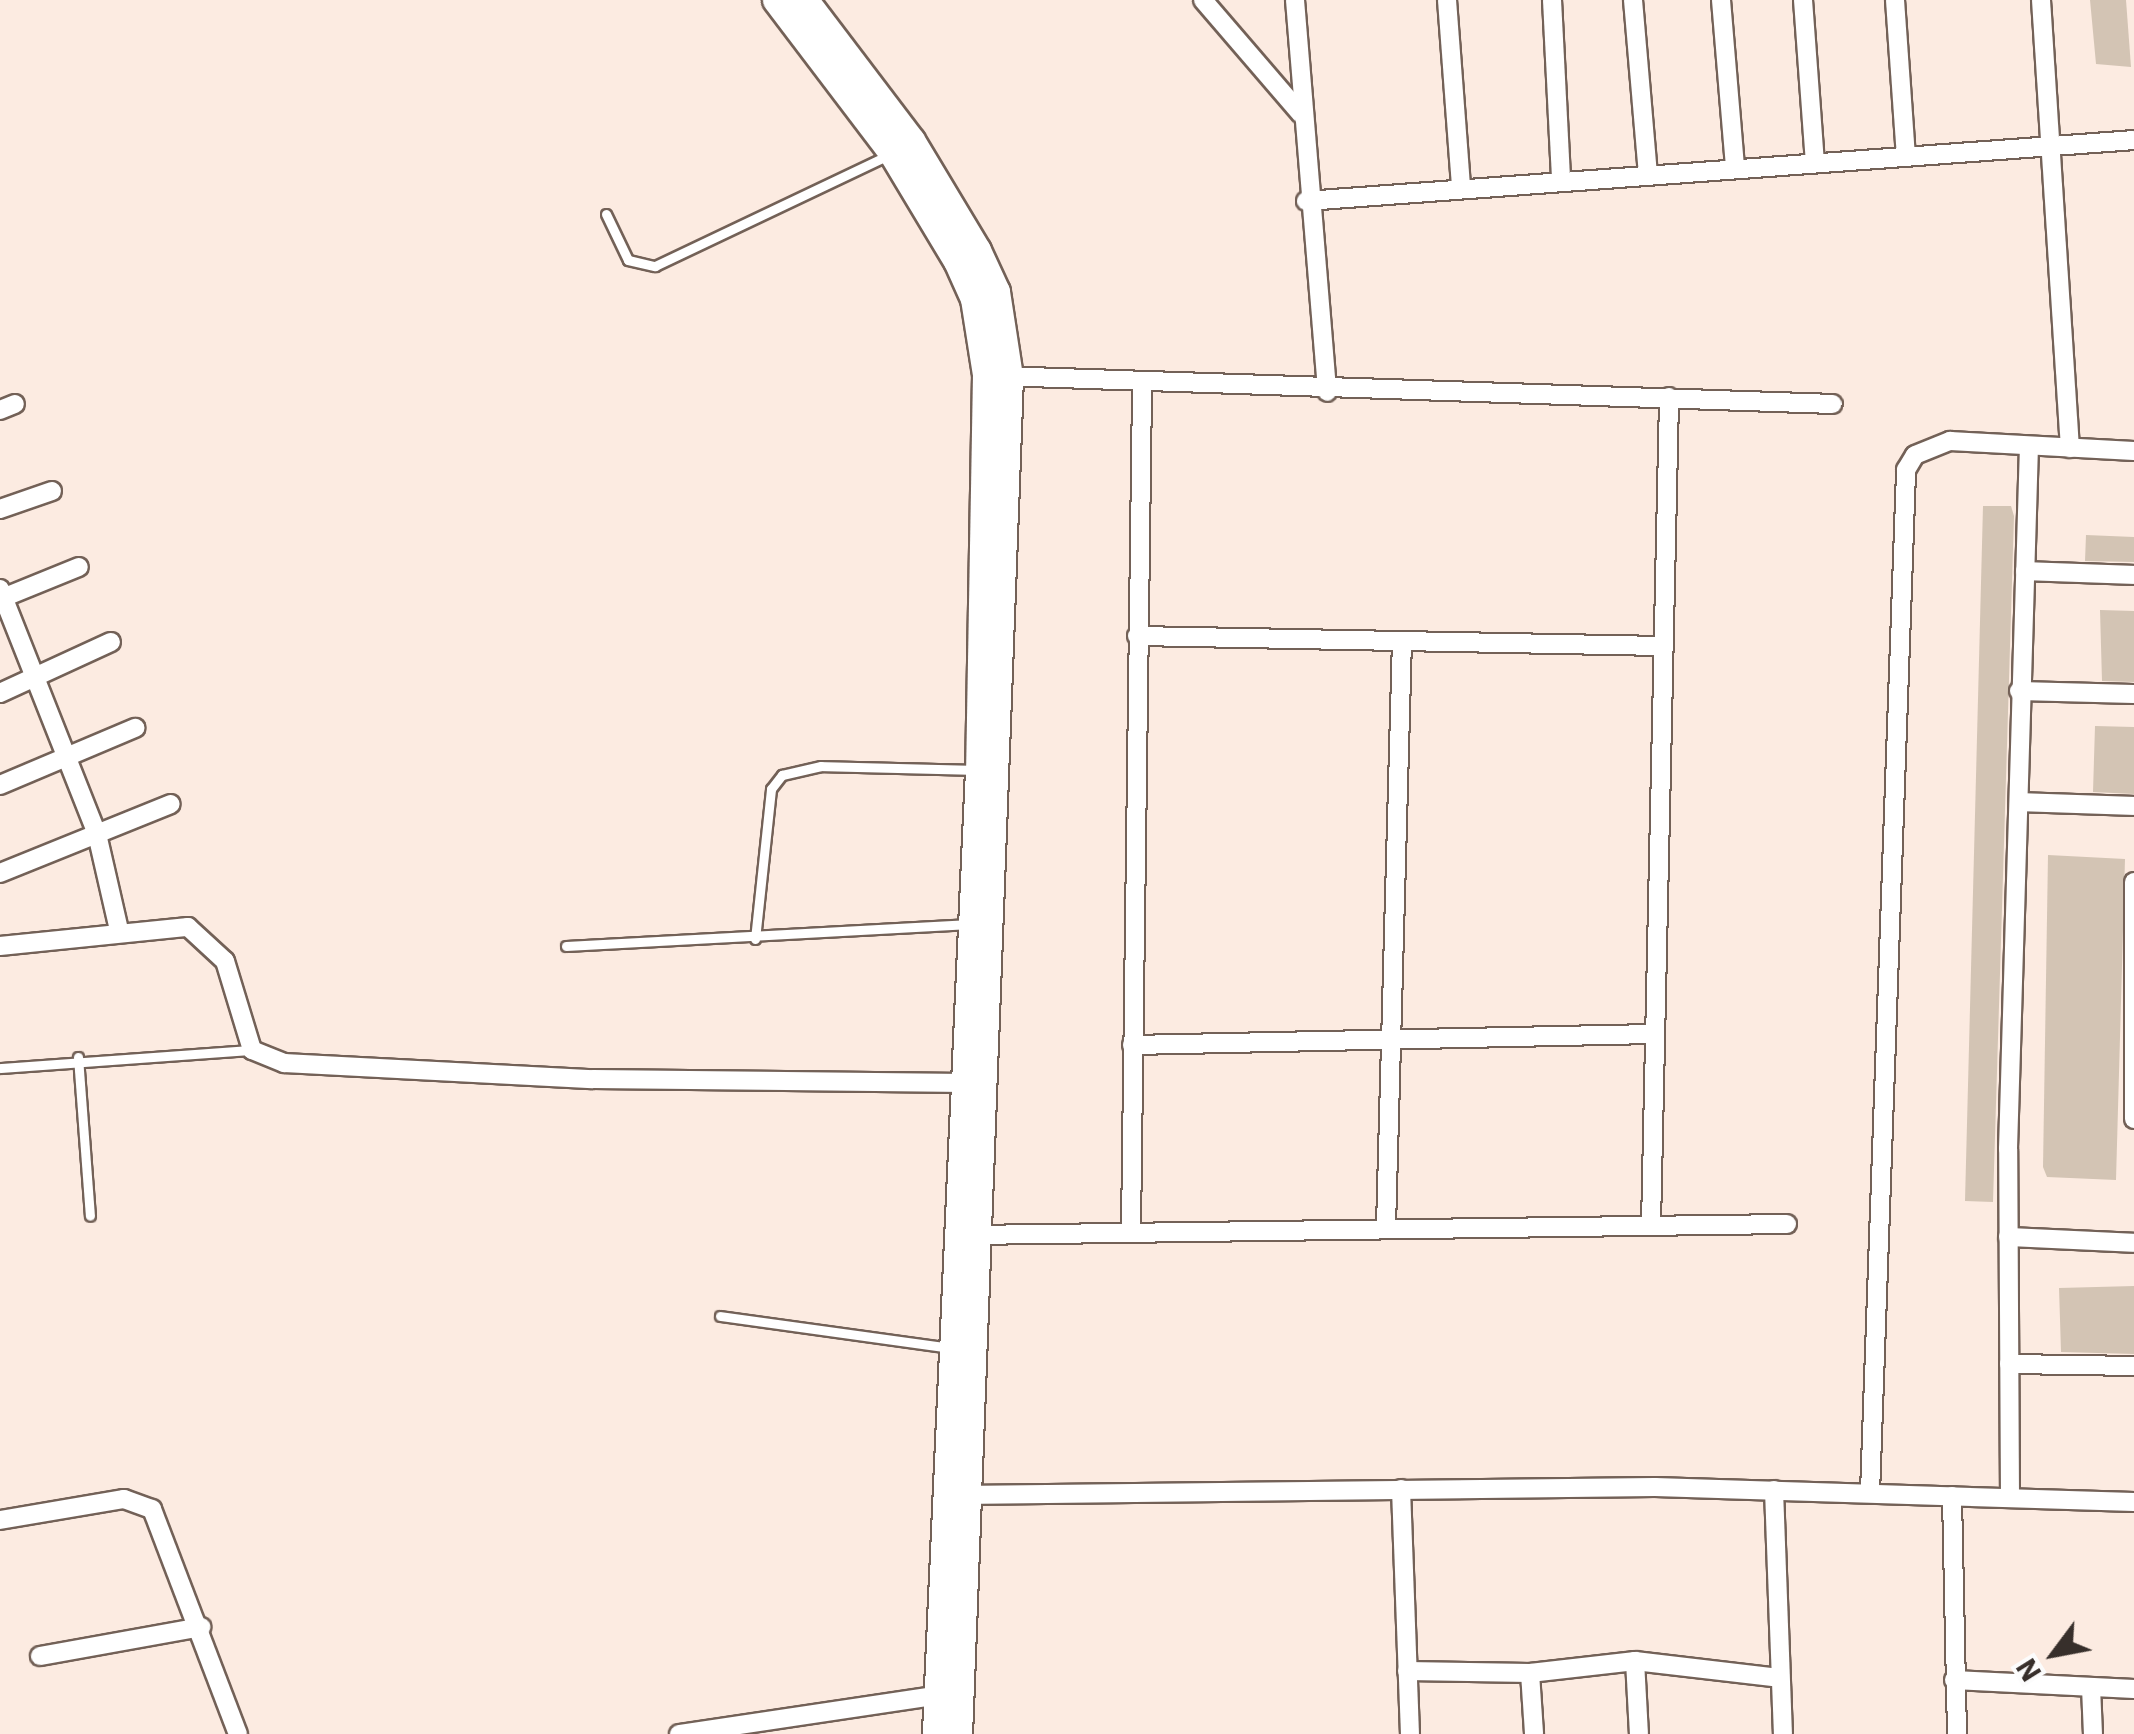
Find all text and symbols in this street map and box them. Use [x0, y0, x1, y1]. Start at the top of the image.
north arrow [2004, 1604, 2104, 1704]
text: N [2007, 1652, 2049, 1689]

